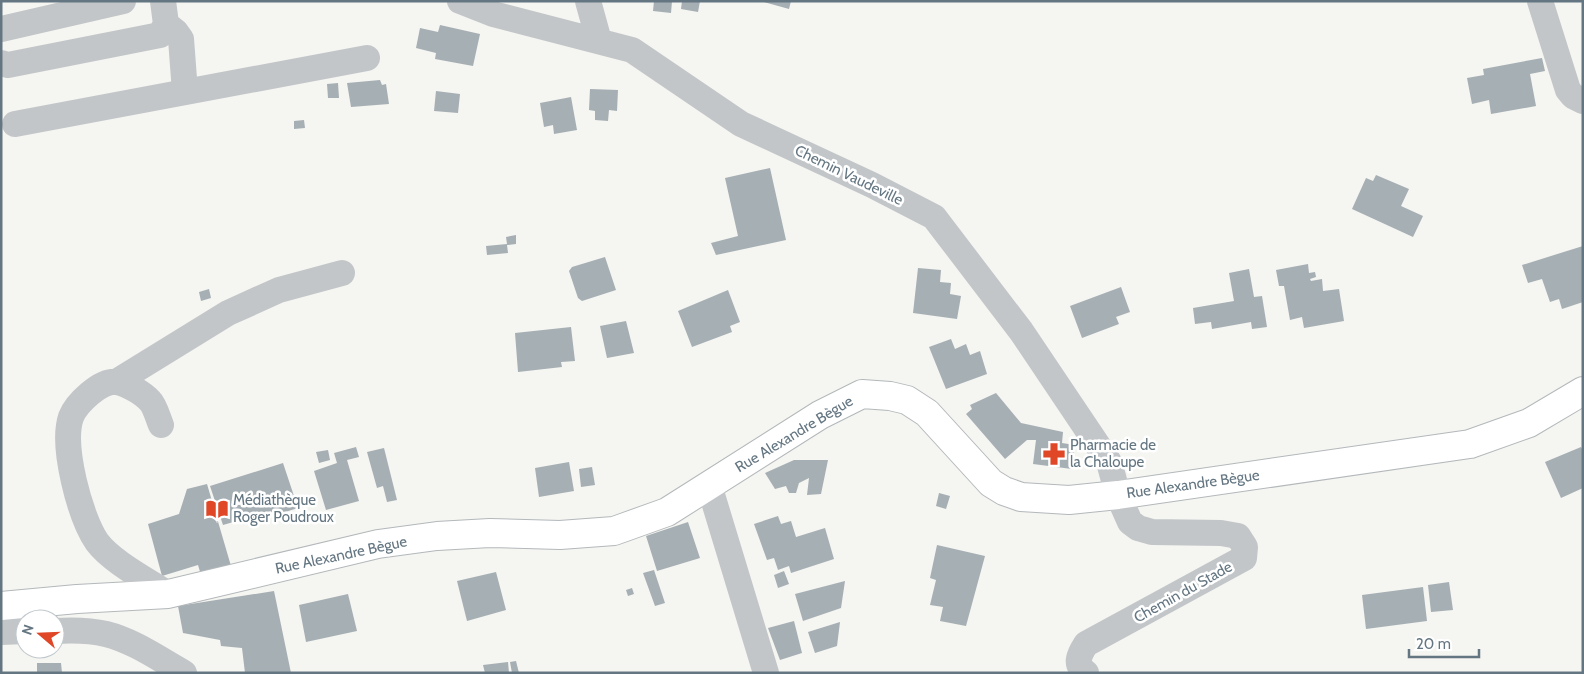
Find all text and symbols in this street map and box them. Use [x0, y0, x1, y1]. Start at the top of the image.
street label: Chemin Vaudeville [792, 141, 906, 209]
street label: Rue Alexandre Bègue [732, 392, 856, 476]
place label: Pharmacie de la Chaloupe [1070, 436, 1156, 471]
pharmacy icon: Pharmacie de la Chaloupe [1041, 441, 1067, 467]
street label: Rue Alexandre Bègue [1125, 466, 1261, 502]
place label: Médiathèque Roger Poudroux [233, 491, 334, 526]
library icon: Médiathèque Roger Poudroux [204, 496, 230, 522]
street label: Rue Alexandre Bègue [273, 532, 409, 578]
street label: Chemin du Stade [1131, 557, 1236, 626]
north arrow [15, 609, 65, 659]
text: N [18, 622, 38, 637]
scale bar [1409, 626, 1479, 658]
text: 20 m [1416, 635, 1451, 653]

